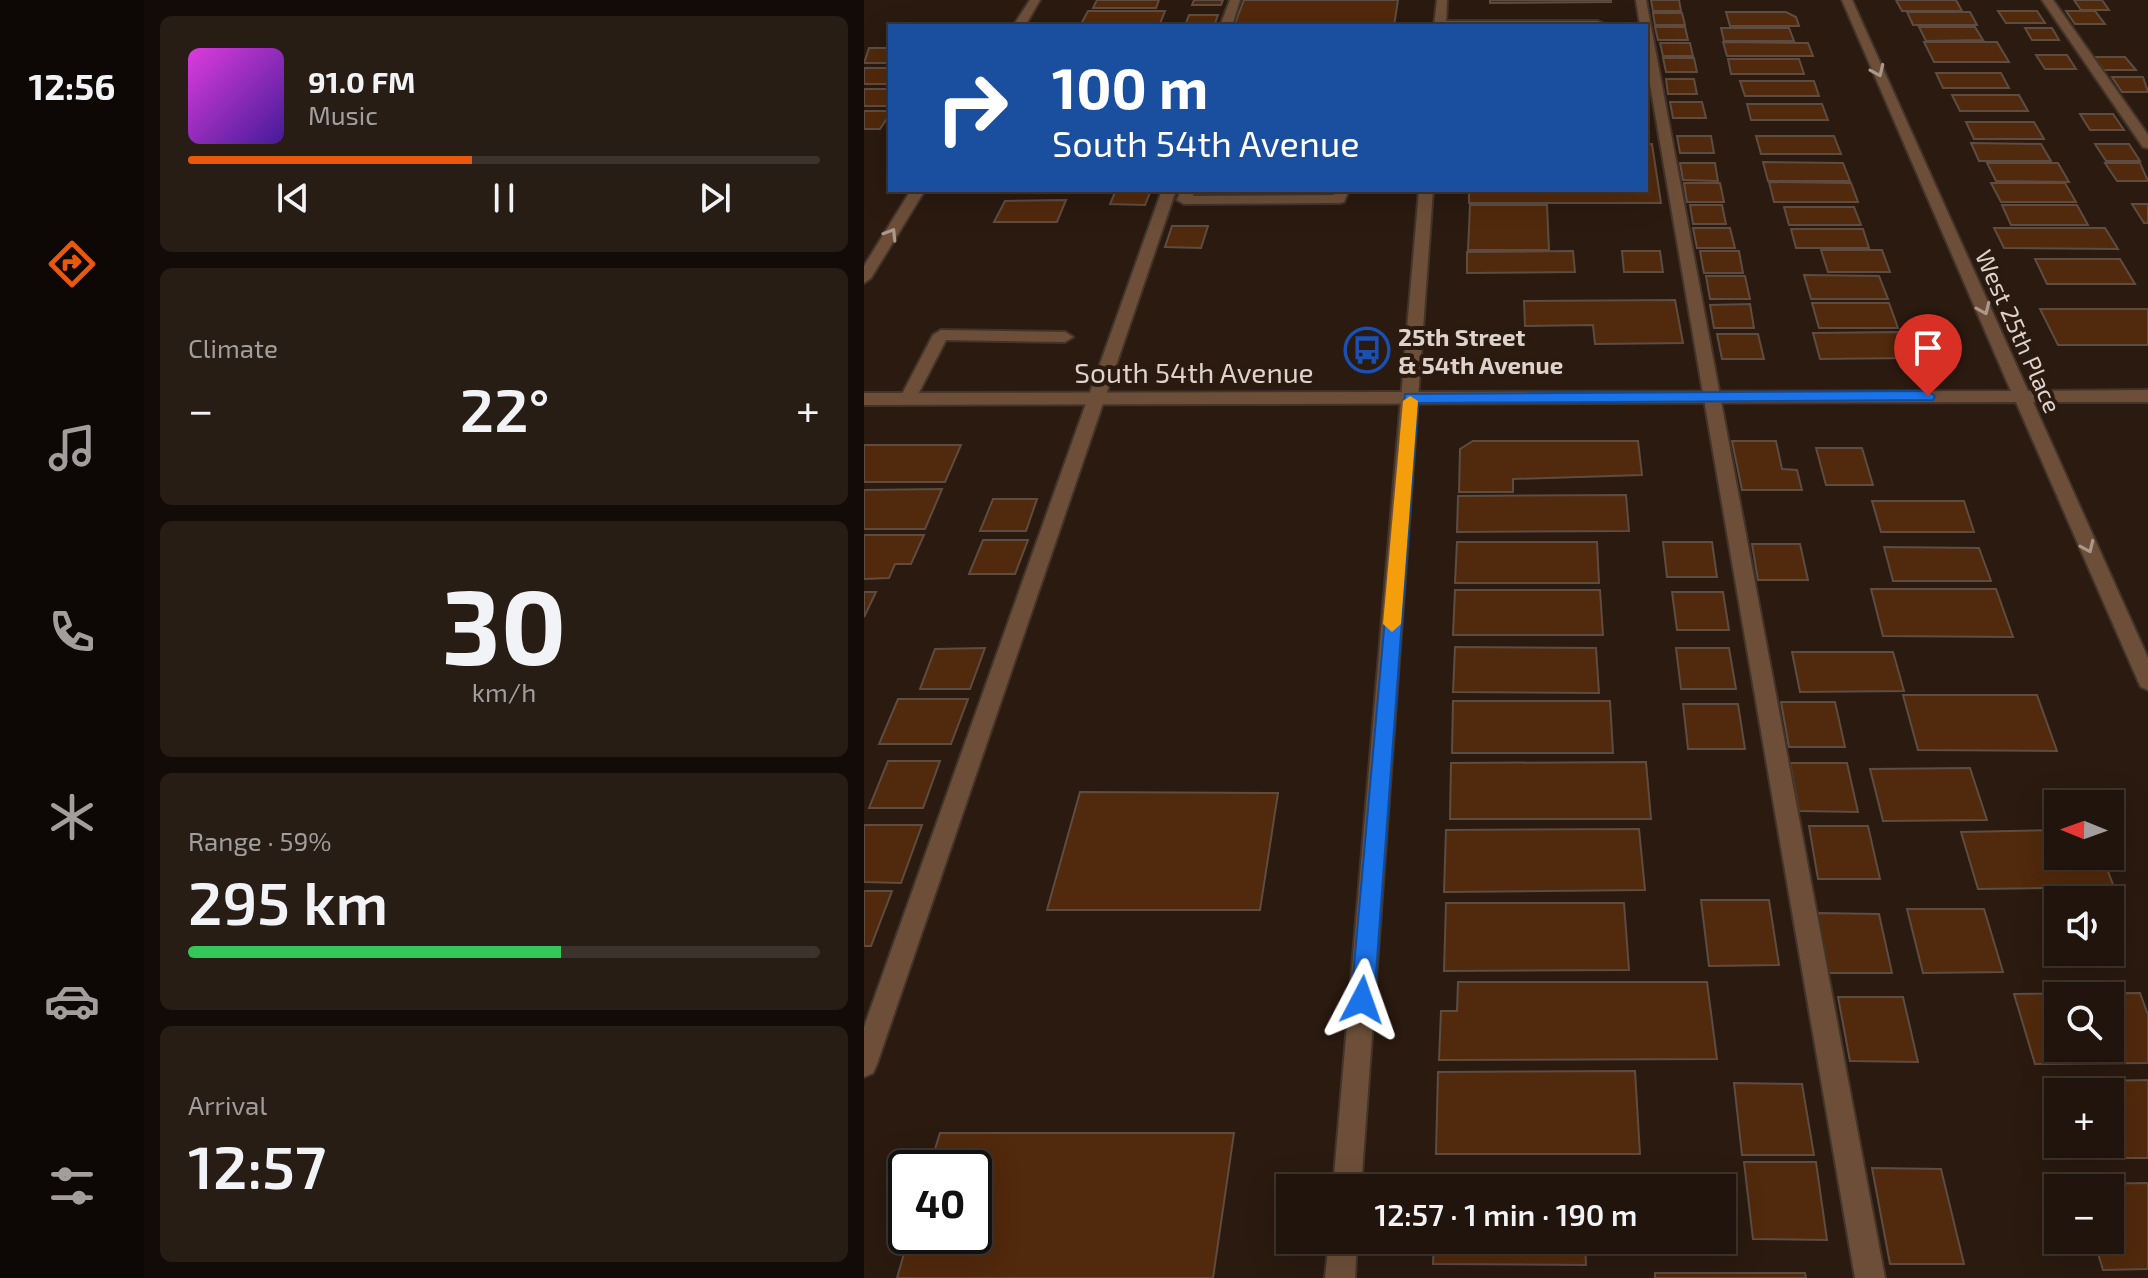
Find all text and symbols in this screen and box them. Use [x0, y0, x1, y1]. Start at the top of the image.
text: 100 m [1052, 53, 1208, 120]
icon: right [920, 56, 1024, 160]
text: 91.0 FM [308, 63, 416, 99]
one-way arrow [1869, 63, 1885, 78]
text: 12:56 [29, 64, 115, 107]
text: Music [308, 99, 378, 130]
text: South 54th Avenue [1052, 121, 1360, 164]
icon: previous [271, 176, 315, 220]
icon: pause [482, 176, 526, 220]
icon: next [693, 176, 737, 220]
one-way arrow [881, 228, 897, 243]
icon: directions [44, 236, 100, 292]
street label: West 25th Place [1970, 245, 2068, 417]
one-way arrow [1974, 301, 1990, 315]
pin [1894, 314, 1962, 396]
place label: 25th Street & 54th Avenue [1398, 322, 1563, 379]
bus stop icon: 25th Street & 54th Avenue [1343, 326, 1391, 374]
icon: arrive [1906, 326, 1950, 370]
text: Climate [188, 332, 278, 363]
street label: South 54th Avenue [1074, 355, 1314, 389]
text: 22° [460, 372, 550, 444]
text: − [188, 382, 214, 435]
text: + [796, 382, 820, 435]
icon: music [44, 420, 100, 476]
one-way arrow [2079, 539, 2095, 553]
text: 30 [442, 561, 566, 686]
icon: phone [44, 604, 100, 660]
text: km/h [472, 676, 536, 707]
icon: climate [44, 789, 100, 845]
north arrow [2044, 790, 2124, 870]
map controls [2044, 790, 2124, 1254]
text: Range · 59% [188, 825, 332, 856]
text: 295 km [188, 865, 388, 937]
button: sound [2044, 886, 2124, 966]
position arrow [1320, 958, 1404, 1042]
icon: car [44, 973, 100, 1029]
button: search [2044, 982, 2124, 1062]
button: + [2044, 1078, 2124, 1158]
text: Arrival [188, 1089, 267, 1120]
text: 12:57 [188, 1129, 326, 1201]
speed limit sign: 40 [888, 1150, 992, 1254]
icon: filters [44, 1158, 100, 1214]
button: − [2044, 1174, 2124, 1254]
text: 12:57 · 1 min · 190 m [1375, 1196, 1637, 1232]

